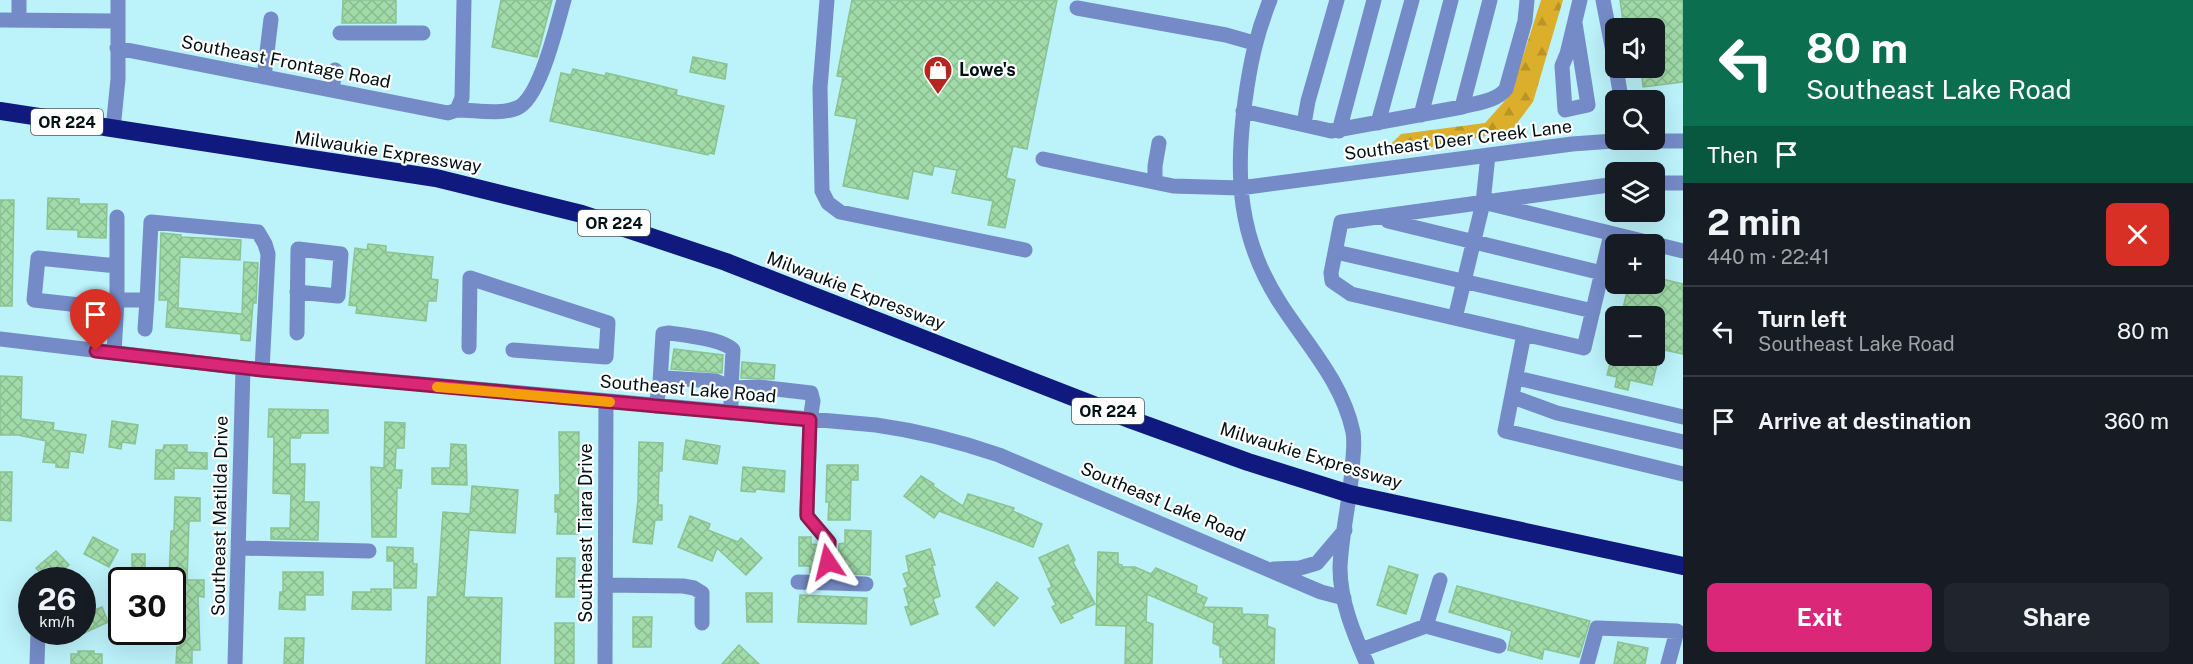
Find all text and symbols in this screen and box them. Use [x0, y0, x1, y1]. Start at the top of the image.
map controls [1605, 18, 1665, 366]
button: sound [1605, 18, 1665, 78]
text: 80 m [1806, 23, 1908, 72]
icon: left [1707, 24, 1785, 102]
street label: Southeast Frontage Road [180, 31, 393, 92]
shop icon: Lowe's [922, 54, 954, 96]
place label: Lowe's [959, 59, 1016, 80]
text: Southeast Lake Road [1806, 73, 2072, 105]
button: search [1605, 90, 1665, 150]
road number: OR 224 [31, 109, 103, 135]
street label: Southeast Deer Creek Lane [1343, 115, 1573, 164]
street label: Milwaukie Expressway [293, 126, 483, 177]
icon: arrive [1770, 138, 1803, 171]
text: Then [1707, 142, 1758, 168]
button: layers [1605, 162, 1665, 222]
text: 2 min [1707, 201, 1801, 243]
button: close [2106, 203, 2169, 266]
road number: OR 224 [578, 210, 650, 236]
button: + [1605, 234, 1665, 294]
text: 440 m · 22:41 [1707, 245, 1830, 269]
street label: Milwaukie Expressway [764, 247, 949, 334]
pin [70, 289, 121, 351]
icon: arrive [79, 298, 112, 331]
button: − [1605, 306, 1665, 366]
text: Turn left [1758, 306, 1847, 332]
icon: left [1707, 315, 1740, 348]
text: 80 m [2117, 318, 2169, 344]
text: Southeast Lake Road [1758, 332, 1955, 356]
street label: Southeast Lake Road [599, 370, 777, 407]
road number: OR 224 [1072, 398, 1144, 424]
icon: arrive [1707, 405, 1740, 438]
text: Arrive at destination [1758, 408, 1971, 434]
text: 360 m [2104, 408, 2169, 434]
street label: Southeast Matilda Drive [207, 416, 232, 616]
street label: Milwaukie Expressway [1218, 418, 1405, 493]
street label: Southeast Tiara Drive [575, 443, 596, 623]
street label: Southeast Lake Road [1078, 457, 1249, 546]
position arrow [796, 530, 860, 594]
speed limit sign: 30 [108, 567, 186, 645]
text: 26 [38, 581, 76, 617]
button: Exit [1707, 583, 1932, 652]
button: Share [1944, 583, 2169, 652]
text: km/h [39, 613, 75, 630]

